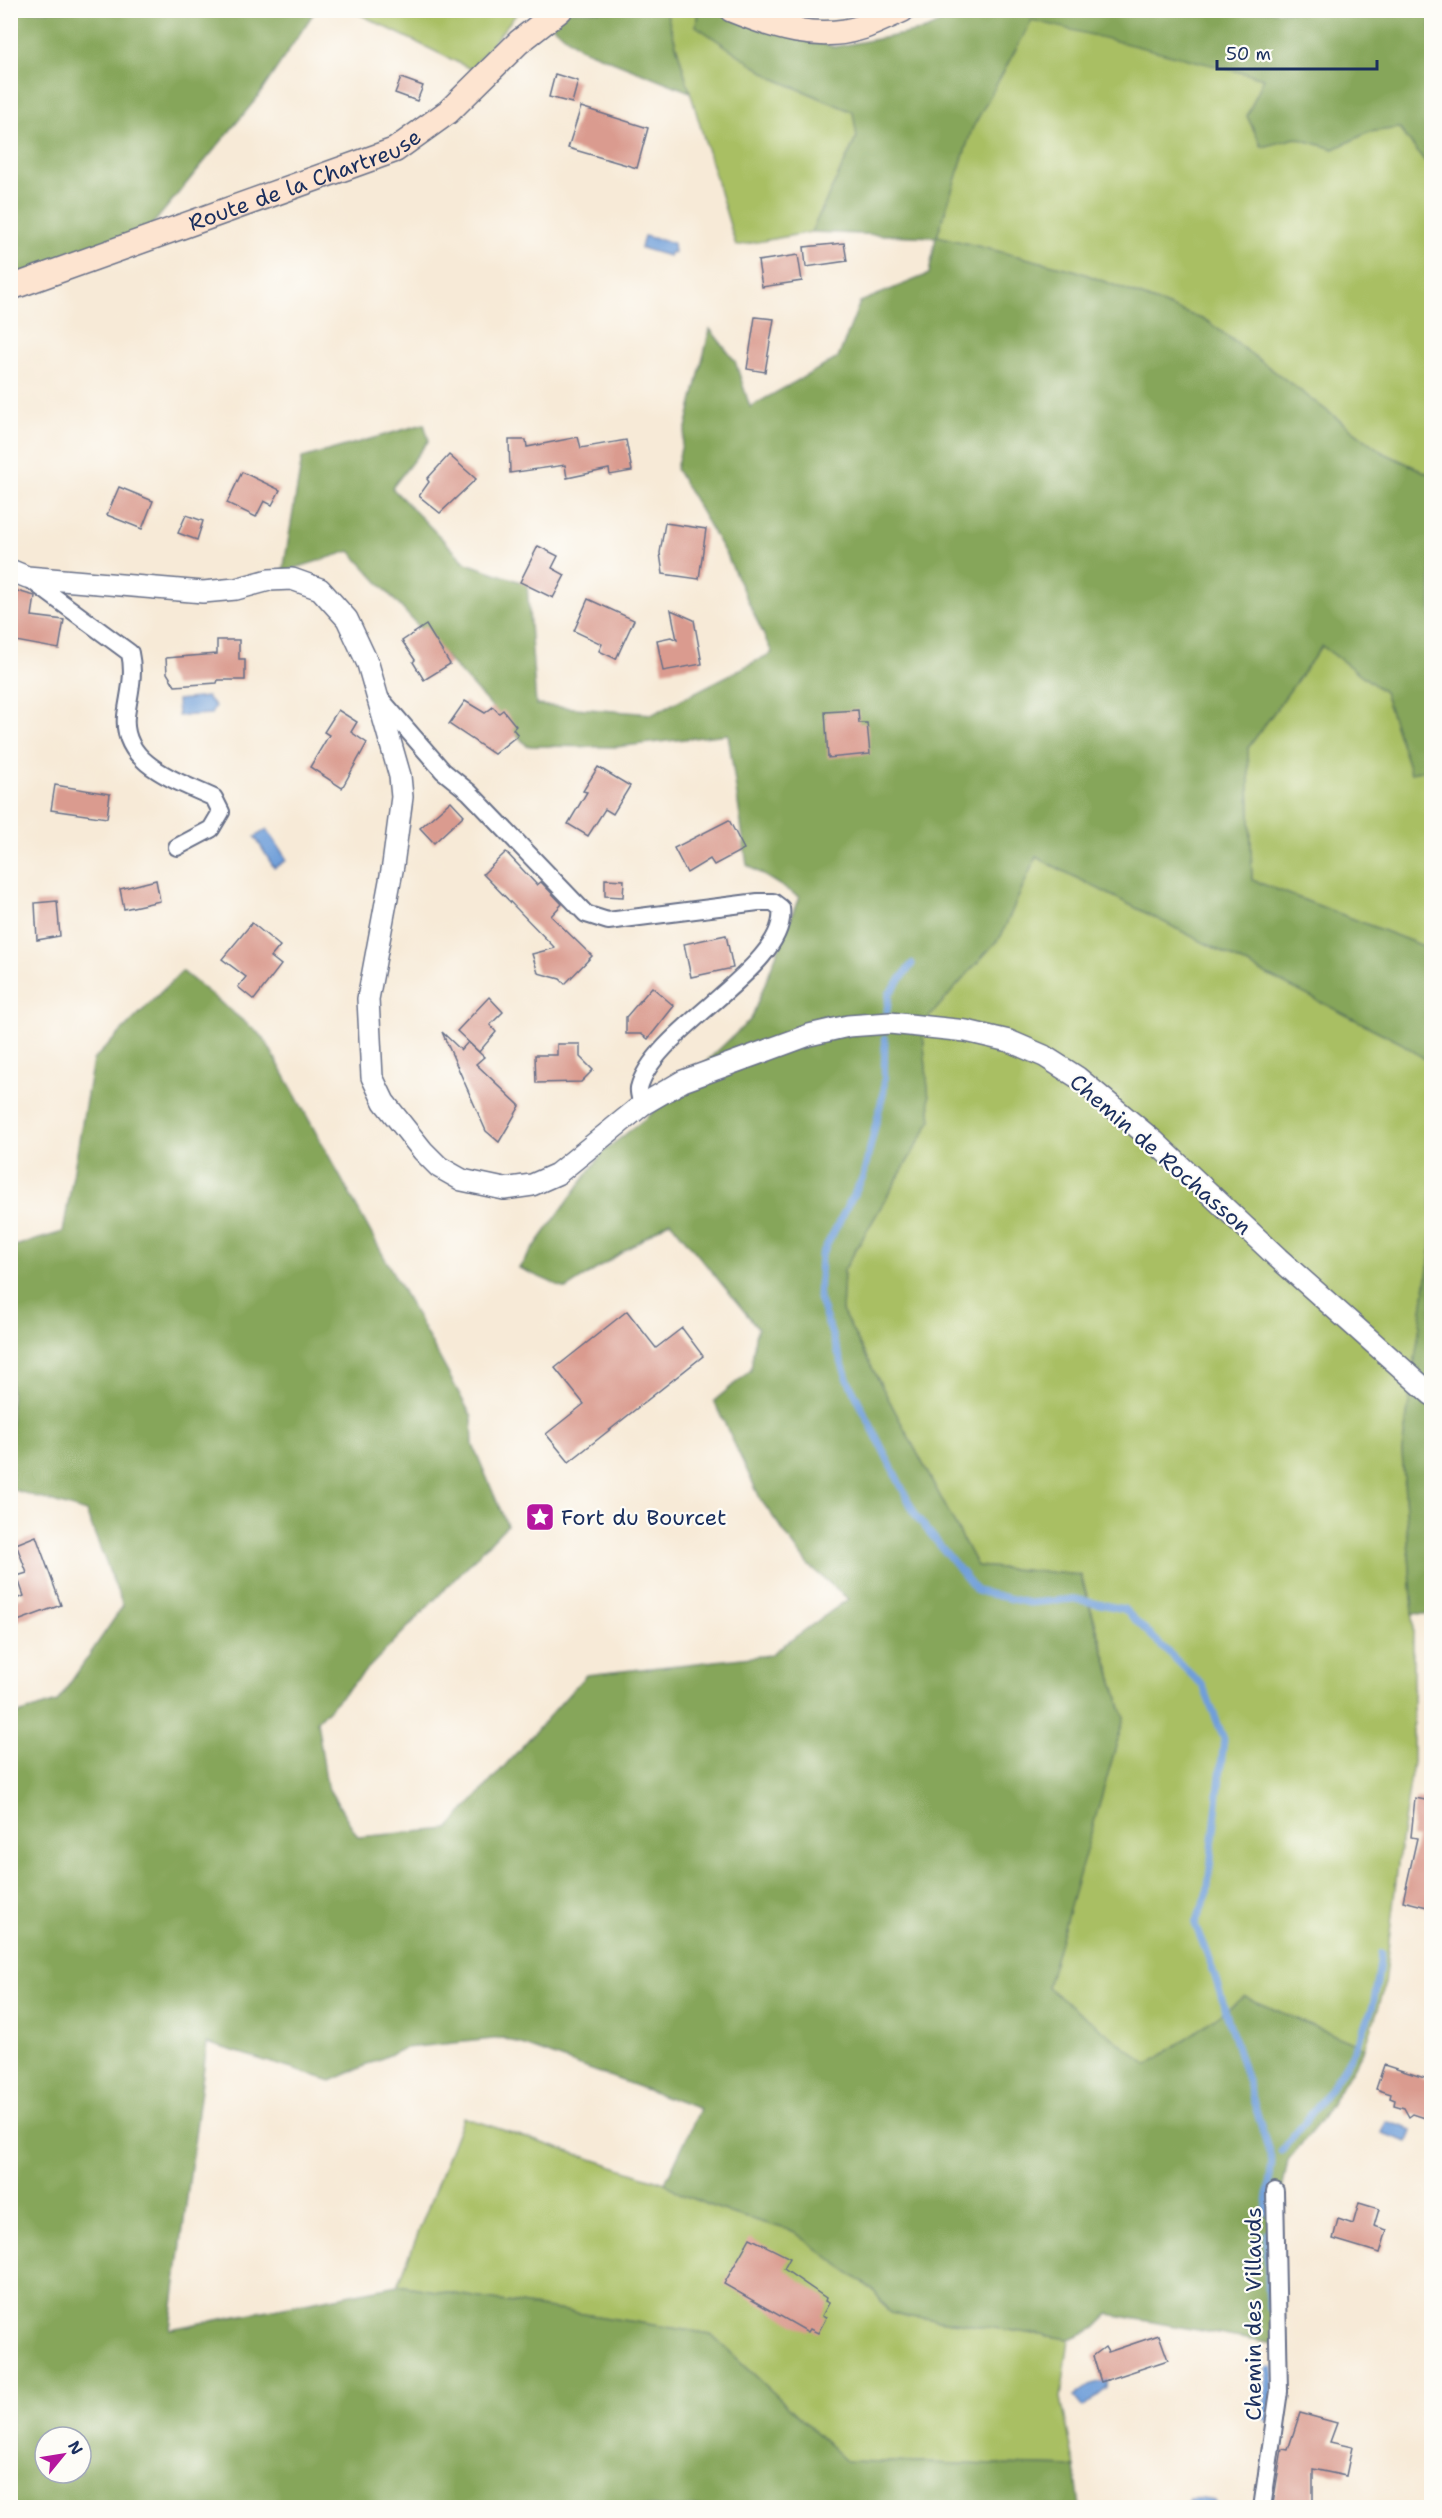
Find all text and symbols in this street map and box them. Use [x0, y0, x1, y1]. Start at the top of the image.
scale bar [1217, 33, 1378, 71]
text: 50 m [1226, 42, 1271, 66]
street label: Route de la Chartreuse [185, 122, 427, 238]
street label: Chemin de Rochasson [1064, 1067, 1258, 1241]
place icon: Fort du Bourcet [524, 1501, 556, 1533]
place label: Fort du Bourcet [561, 1503, 727, 1532]
street label: Chemin des Villauds [1239, 2207, 1268, 2421]
north arrow [33, 2425, 93, 2485]
text: N [63, 2437, 88, 2458]

